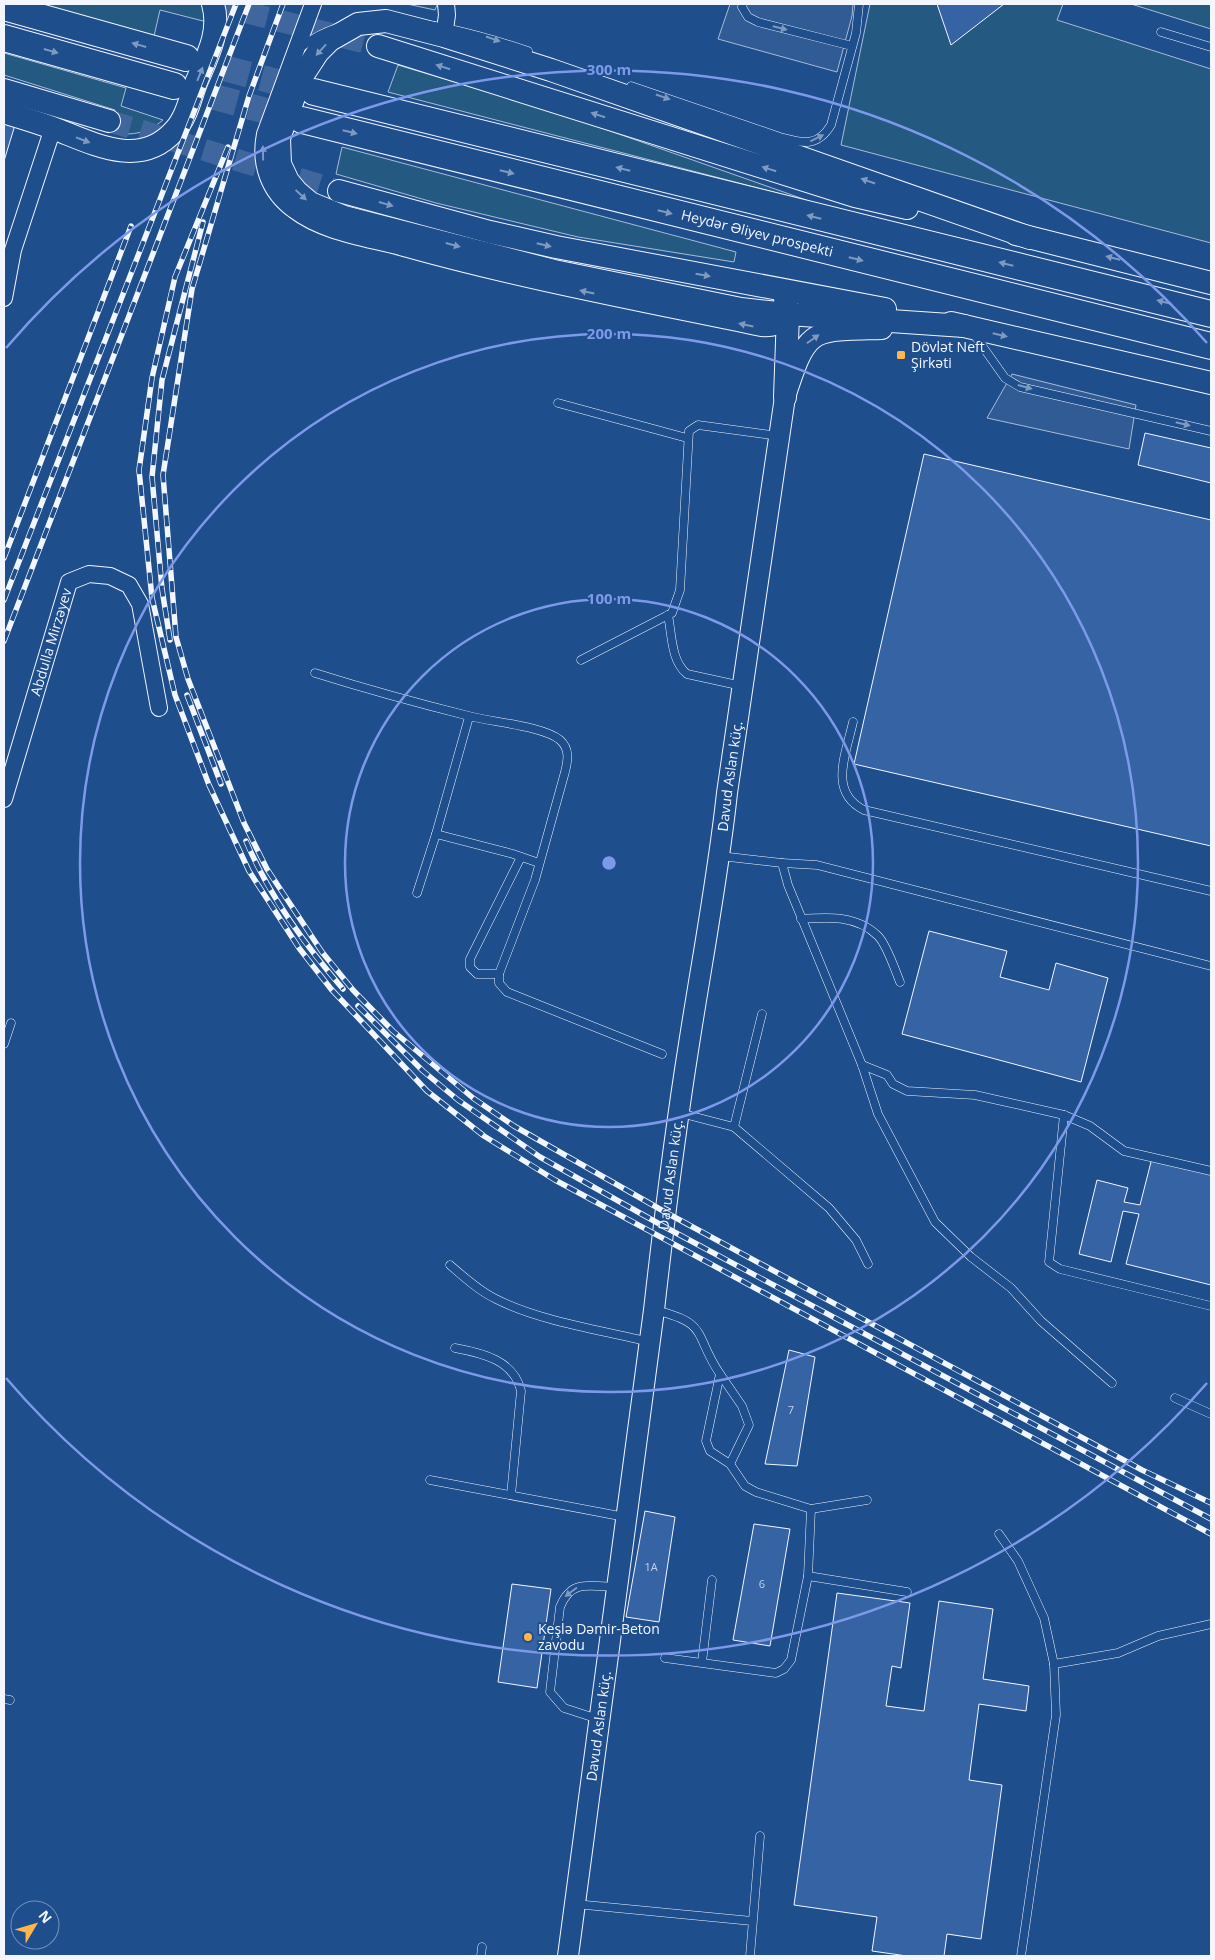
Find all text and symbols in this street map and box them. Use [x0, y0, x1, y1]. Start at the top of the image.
one-way arrow [772, 24, 787, 32]
one-way arrow [486, 35, 501, 43]
one-way arrow [132, 41, 147, 49]
one-way arrow [315, 43, 327, 55]
one-way arrow [43, 48, 58, 56]
text: 300 m [587, 59, 631, 79]
one-way arrow [435, 62, 450, 70]
one-way arrow [197, 66, 205, 81]
one-way arrow [656, 93, 671, 101]
one-way arrow [590, 111, 605, 119]
one-way arrow [342, 128, 357, 136]
one-way arrow [810, 134, 824, 142]
one-way arrow [76, 136, 91, 144]
one-way arrow [259, 145, 267, 161]
one-way arrow [615, 165, 630, 173]
one-way arrow [762, 165, 777, 173]
one-way arrow [500, 168, 515, 176]
one-way arrow [860, 177, 875, 185]
one-way arrow [294, 189, 306, 201]
one-way arrow [379, 200, 394, 208]
street label: Heydər Əliyev prospekti [679, 205, 835, 261]
one-way arrow [657, 208, 672, 216]
one-way arrow [807, 213, 822, 221]
one-way arrow [446, 241, 461, 249]
one-way arrow [536, 241, 551, 249]
one-way arrow [1106, 254, 1121, 262]
one-way arrow [849, 255, 864, 263]
one-way arrow [999, 260, 1014, 268]
one-way arrow [696, 271, 712, 279]
one-way arrow [579, 288, 594, 296]
one-way arrow [1156, 298, 1171, 306]
one-way arrow [738, 321, 753, 329]
text: 200 m [587, 323, 631, 343]
one-way arrow [992, 331, 1008, 339]
one-way arrow [806, 334, 820, 344]
place label: Dövlət Neft Şirkəti [911, 337, 985, 372]
marker: Dövlət Neft Şirkəti [895, 349, 907, 361]
one-way arrow [1017, 384, 1032, 392]
one-way arrow [1175, 420, 1190, 428]
street label: Abdulla Mirzəyev [26, 586, 76, 698]
text: 100 m [587, 588, 631, 608]
street label: Davud Aslan küç. [713, 720, 746, 832]
centre of rings [600, 854, 618, 872]
street label: Davud Aslan küç. [653, 1118, 687, 1231]
house number: 7 [788, 1402, 794, 1417]
house number: 1A [644, 1559, 658, 1574]
house number: 6 [759, 1576, 765, 1591]
one-way arrow [564, 1587, 578, 1597]
place label: Keşlə Dəmir-Beton zavodu [538, 1619, 660, 1654]
marker: Keşlə Dəmir-Beton zavodu [522, 1631, 534, 1643]
street label: Davud Aslan küç. [581, 1670, 615, 1782]
north arrow [10, 1900, 60, 1950]
text: N [35, 1906, 57, 1927]

